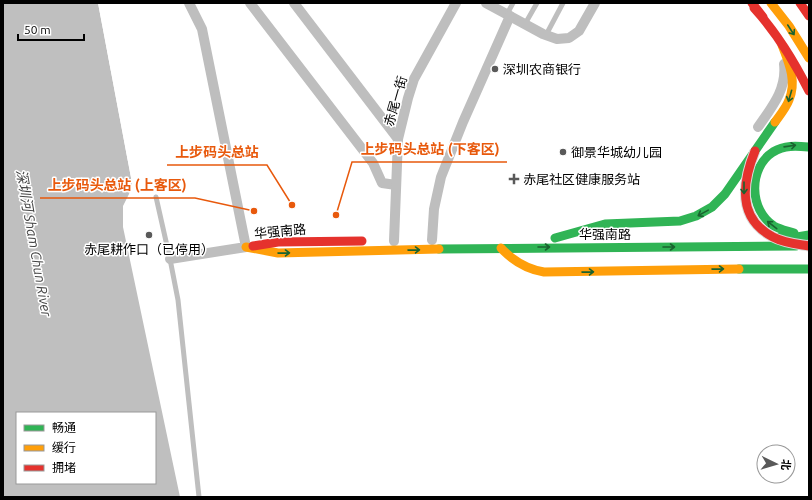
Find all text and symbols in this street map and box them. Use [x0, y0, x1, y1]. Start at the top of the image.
scale bar [18, 16, 84, 42]
text: 50 m [24, 23, 51, 36]
one-way arrow [787, 24, 795, 35]
place label: 深圳农商银行 [503, 62, 581, 76]
marker: 深圳农商银行 [490, 64, 500, 74]
street label: 赤尾一街 [381, 74, 409, 128]
one-way arrow [786, 89, 793, 102]
callout: 上步码头总站 (下客区) [352, 136, 507, 162]
callout: 上步码头总站 [167, 139, 267, 165]
text: 上步码头总站 (下客区) [360, 141, 500, 157]
one-way arrow [783, 142, 796, 150]
text: 上步码头总站 [175, 144, 259, 160]
place label: 御景华城幼儿园 [571, 145, 662, 159]
marker: 御景华城幼儿园 [558, 147, 568, 157]
water label: 深圳河 Sham Chun River [13, 168, 55, 318]
callout: 上步码头总站 (上客区) [40, 172, 195, 198]
place label: 赤尾社区健康服务站 [523, 172, 640, 186]
marker: 赤尾社区健康服务站 [508, 173, 520, 185]
text: 上步码头总站 (上客区) [47, 177, 187, 193]
one-way arrow [740, 181, 748, 194]
one-way arrow [697, 209, 709, 217]
one-way arrow [767, 221, 778, 229]
street label: 华强南路 [253, 222, 307, 240]
street label: 华强南路 [579, 227, 631, 241]
marker: 赤尾耕作口（已停用） [144, 230, 154, 240]
place label: 赤尾耕作口（已停用） [84, 242, 214, 256]
one-way arrow [537, 243, 550, 251]
one-way arrow [662, 243, 675, 251]
one-way arrow [407, 246, 420, 254]
one-way arrow [277, 249, 290, 257]
one-way arrow [711, 265, 724, 273]
one-way arrow [581, 268, 594, 275]
legend [16, 412, 156, 484]
text: 畅通 [52, 421, 76, 434]
text: 缓行 [52, 441, 76, 454]
north arrow [756, 444, 796, 484]
text: 北 [780, 459, 792, 471]
text: 拥堵 [52, 461, 76, 474]

